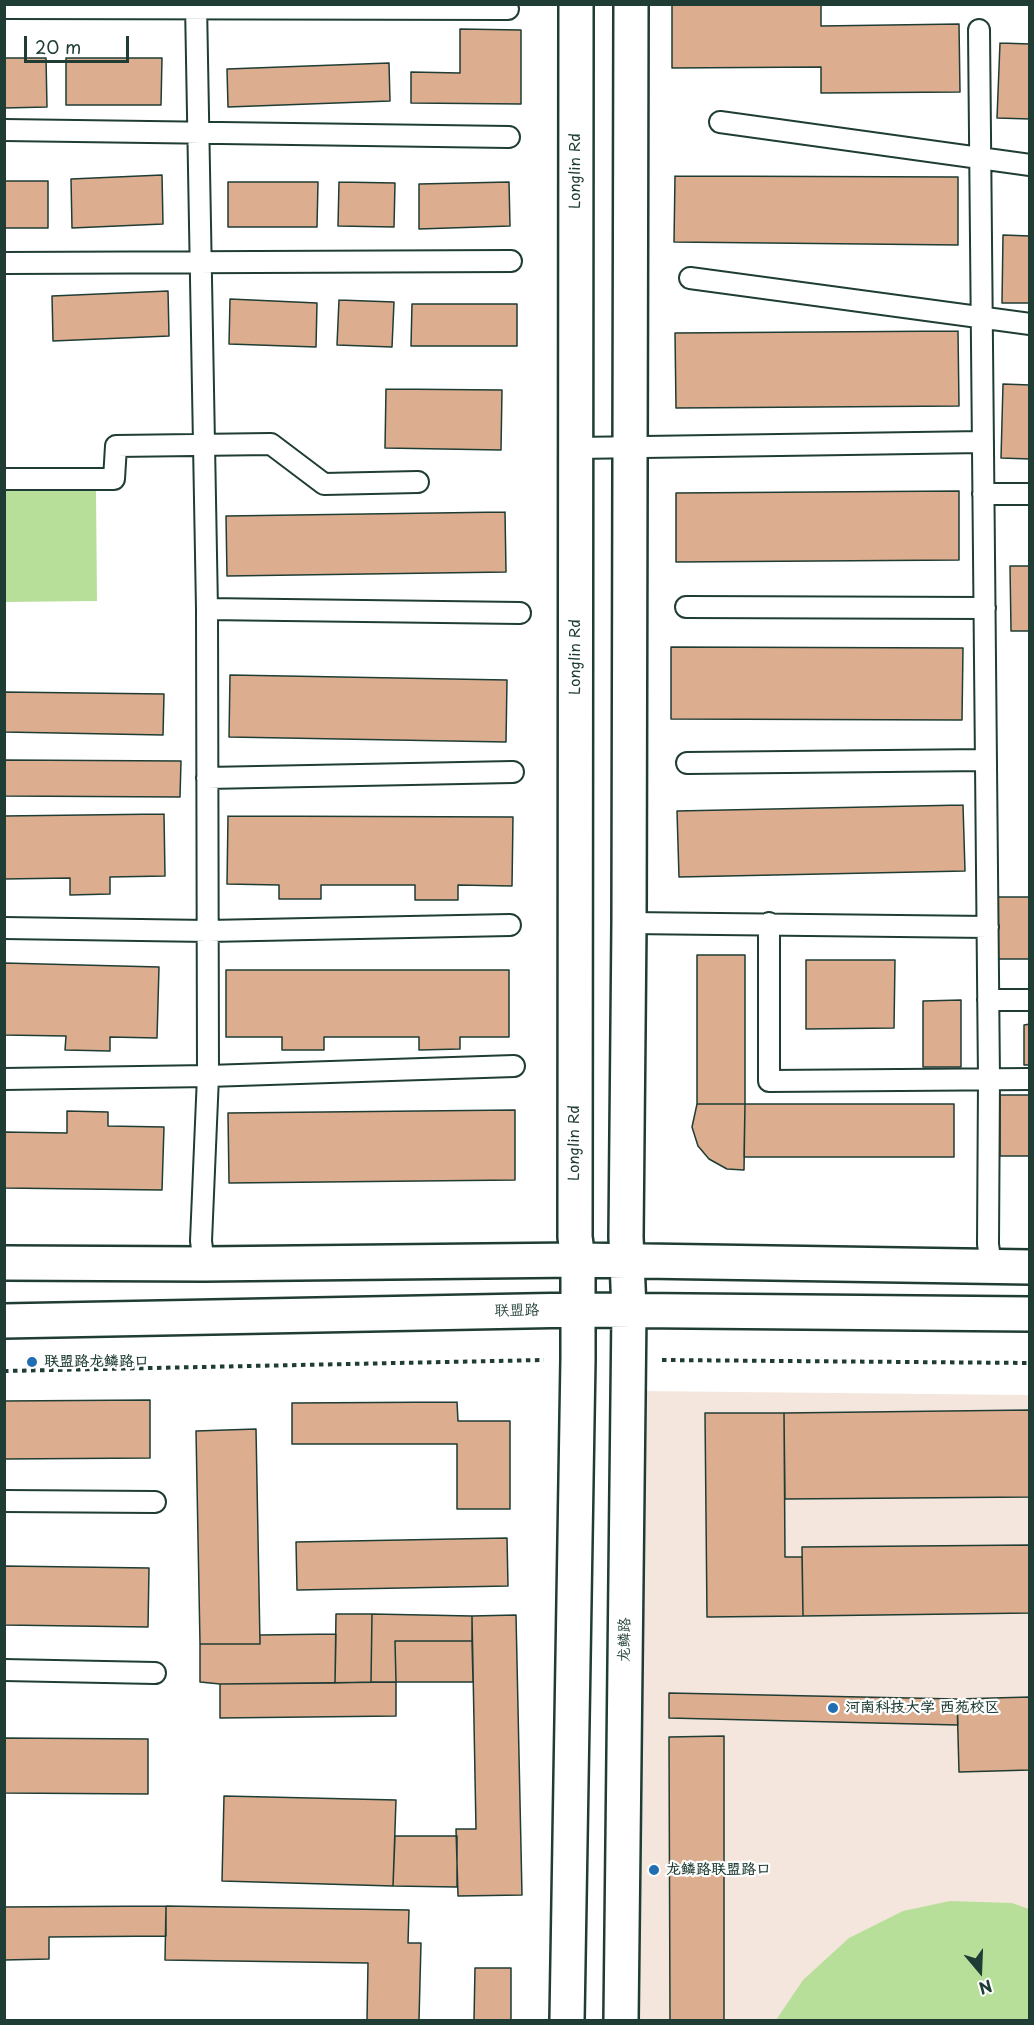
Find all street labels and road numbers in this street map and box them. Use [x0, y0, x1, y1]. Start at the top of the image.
street label: Longlin Rd [567, 133, 585, 209]
street label: Longlin Rd [567, 619, 585, 695]
street label: Longlin Rd [566, 1105, 584, 1181]
street label: 联盟路 [494, 1302, 540, 1320]
street label: 龙鳞路 [616, 1617, 634, 1663]

